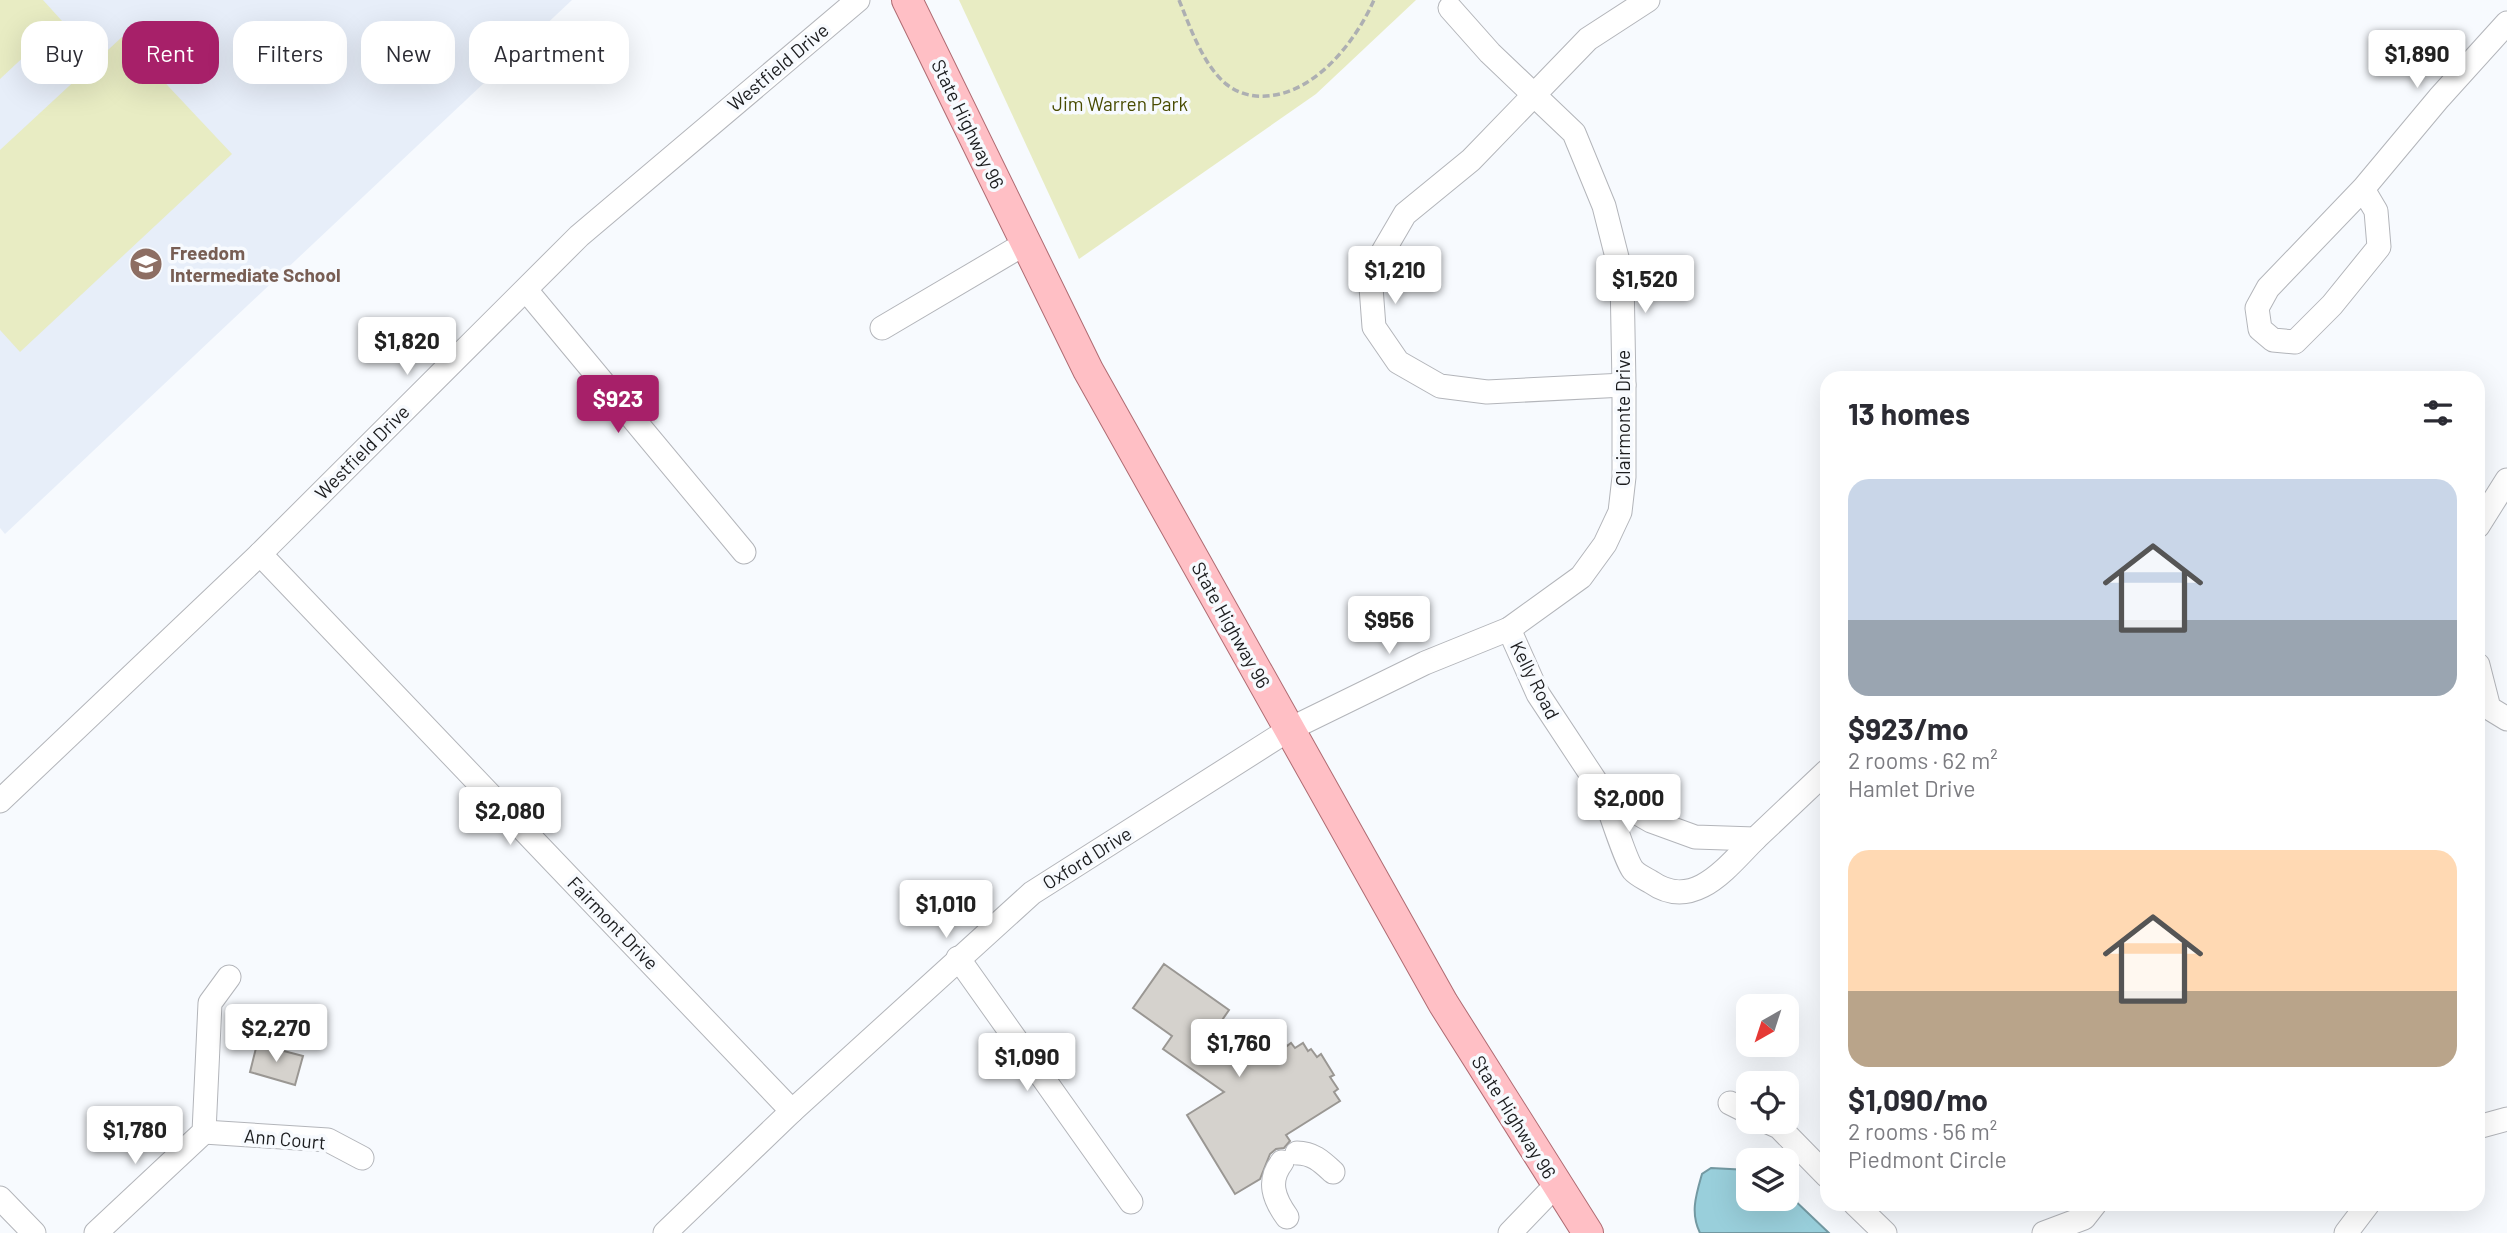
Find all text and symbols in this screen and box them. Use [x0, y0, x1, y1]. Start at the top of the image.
street label: Westfield Drive [723, 18, 833, 115]
chip: Buy [21, 21, 108, 84]
chip: Rent [122, 21, 219, 84]
chip: Filters [233, 21, 347, 84]
chip: New [361, 21, 455, 84]
chip: Apartment [469, 21, 629, 84]
pin: $1,890 [2360, 31, 2474, 90]
text: $1,890 [2384, 39, 2450, 67]
street label: State Highway 96 [927, 55, 1010, 192]
park label: Jim Warren Park [1052, 92, 1188, 115]
place label: Freedom Intermediate School [170, 241, 341, 286]
school or university icon: Freedom Intermediate School [127, 245, 165, 283]
pin: $1,210 [1338, 246, 1452, 306]
text: $1,210 [1364, 255, 1426, 283]
pin: $1,520 [1588, 256, 1702, 315]
text: $1,520 [1612, 264, 1678, 292]
pin: $1,820 [350, 318, 464, 377]
text: $1,820 [374, 326, 440, 354]
street label: Clairmonte Drive [1611, 350, 1634, 486]
pin: $923 [577, 376, 659, 435]
text: $923 [593, 384, 643, 412]
icon: filters [2419, 394, 2457, 432]
text: 13 homes [1848, 395, 1970, 431]
street label: Westfield Drive [310, 400, 414, 504]
icon: home [2090, 525, 2216, 651]
street label: State Highway 96 [1187, 558, 1276, 692]
pin: $956 [1348, 596, 1430, 656]
text: $956 [1364, 605, 1414, 633]
street label: Kelly Road [1506, 637, 1565, 723]
text: $923/mo [1848, 710, 1969, 746]
text: 2 rooms · 62 m² [1848, 746, 1998, 774]
pin: $2,000 [1572, 774, 1686, 834]
text: Hamlet Drive [1848, 774, 1975, 802]
text: $2,000 [1594, 783, 1664, 811]
pin: $2,080 [453, 788, 567, 847]
text: $2,080 [475, 796, 545, 824]
street label: Oxford Drive [1038, 821, 1135, 894]
street label: Fairmont Drive [563, 871, 664, 974]
pin: $1,010 [889, 880, 1003, 940]
text: $1,010 [916, 889, 976, 917]
icon: home [2090, 896, 2216, 1022]
north arrow [1736, 994, 1799, 1057]
map controls [1736, 994, 1799, 1211]
pin: $2,270 [219, 1004, 333, 1064]
text: $2,270 [241, 1013, 311, 1041]
pin: $1,760 [1182, 1020, 1296, 1079]
text: $1,760 [1207, 1028, 1271, 1056]
pin: $1,090 [970, 1034, 1084, 1093]
text: $1,090 [994, 1042, 1060, 1070]
street label: State Highway 96 [1467, 1051, 1562, 1183]
button: locate [1736, 1071, 1799, 1134]
text: $1,090/mo [1848, 1081, 1988, 1117]
pin: $1,780 [78, 1106, 192, 1166]
text: $1,780 [103, 1115, 167, 1143]
text: 2 rooms · 56 m² [1848, 1117, 1997, 1145]
street label: Ann Court [243, 1123, 327, 1154]
text: Piedmont Circle [1848, 1145, 2007, 1173]
button: layers [1736, 1148, 1799, 1211]

